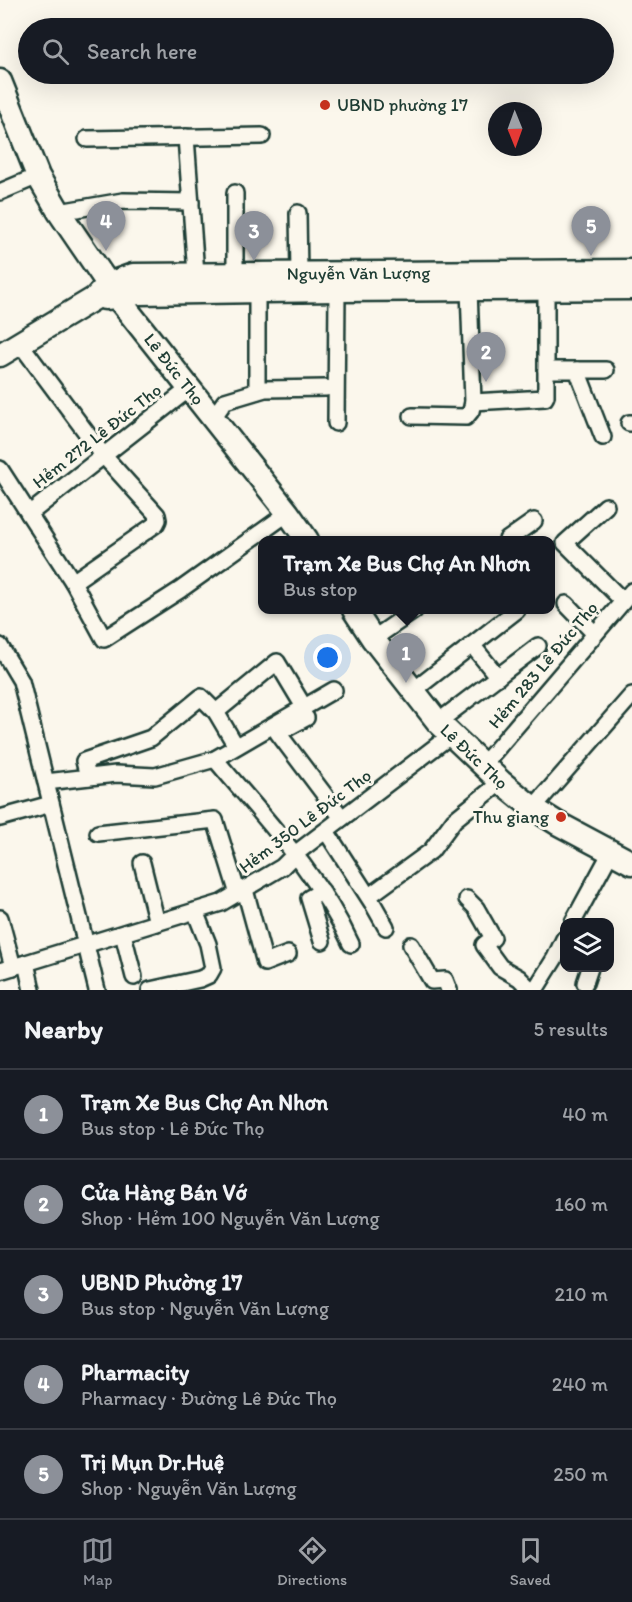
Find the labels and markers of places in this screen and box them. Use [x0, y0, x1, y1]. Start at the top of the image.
place label: UBND phường 17 [337, 94, 468, 116]
marker: UBND phường 17 [318, 98, 332, 112]
pin: 4 [86, 202, 126, 251]
pin: 5 [572, 206, 610, 256]
pin: 3 [234, 212, 274, 261]
pin: 2 [466, 332, 506, 382]
pin: 1 [386, 634, 426, 683]
place label: Thu giang [473, 806, 550, 828]
marker: Thu giang [554, 810, 568, 824]

